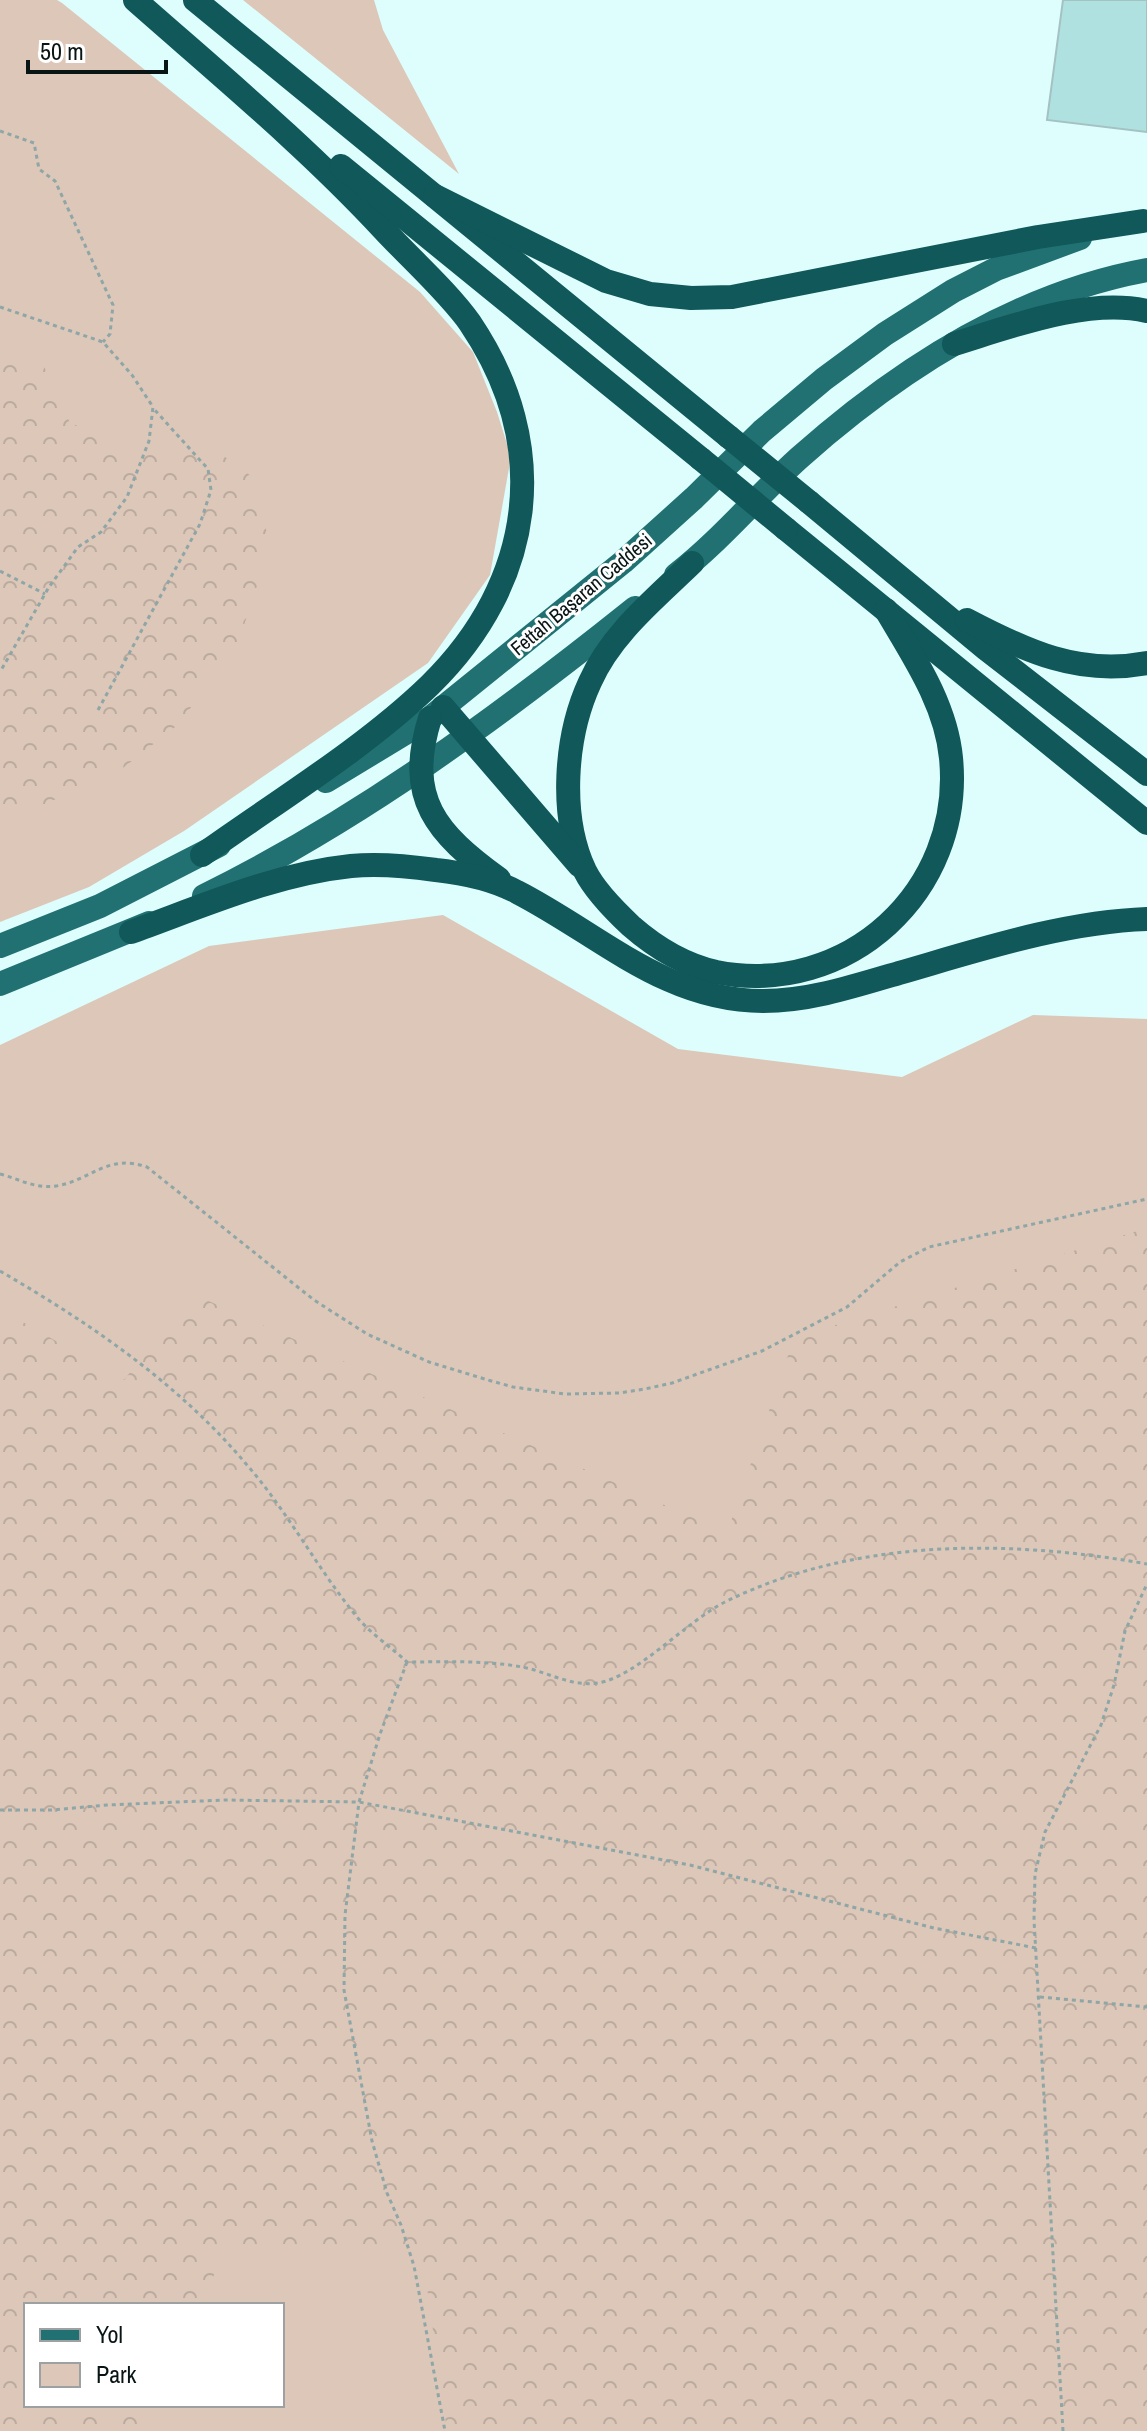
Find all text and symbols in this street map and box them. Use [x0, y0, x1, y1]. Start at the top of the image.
scale bar [28, 24, 166, 74]
text: 50 m [40, 35, 84, 67]
street label: Fettah Başaran Caddesi [505, 527, 657, 661]
legend [24, 2303, 284, 2407]
text: Yol [96, 2318, 123, 2350]
text: Park [96, 2358, 137, 2390]

